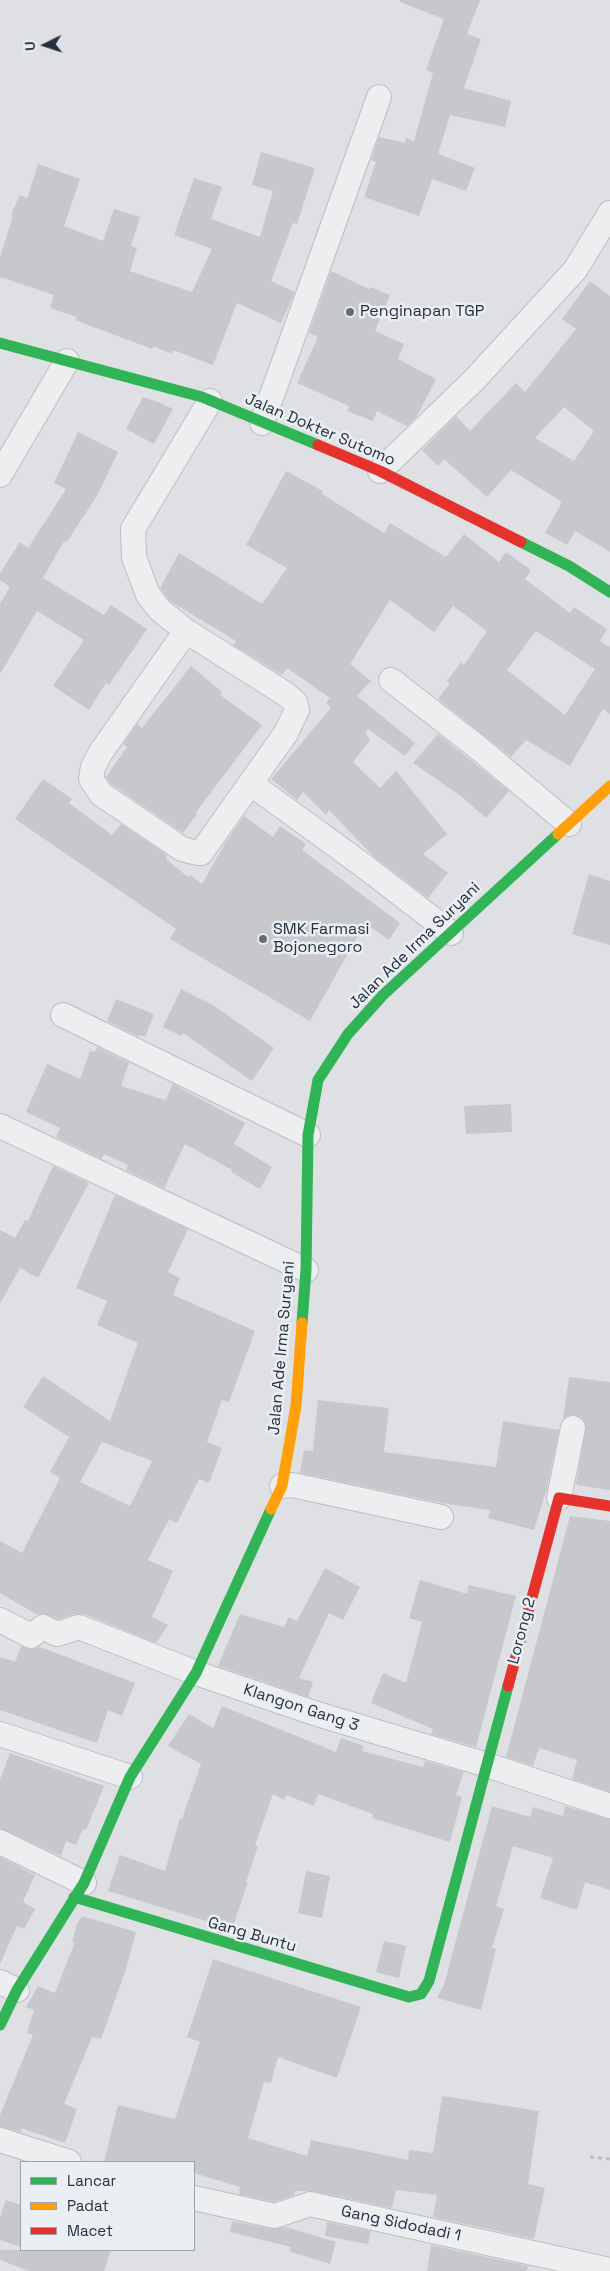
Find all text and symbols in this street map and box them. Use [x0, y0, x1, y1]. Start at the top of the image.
north arrow [20, 20, 70, 70]
text: U [21, 41, 39, 51]
place label: Penginapan TGP [360, 302, 484, 322]
marker: Penginapan TGP [344, 306, 356, 318]
street label: Jalan Dokter Sutomo [242, 390, 398, 470]
street label: Jalan Ade Irma Suryani [346, 878, 484, 1014]
place label: SMK Farmasi Bojonegoro [273, 920, 370, 958]
marker: SMK Farmasi Bojonegoro [257, 933, 269, 945]
street label: Jalan Ade Irma Suryani [265, 1260, 299, 1436]
street label: Lorong 2 [504, 1596, 540, 1666]
street label: Klangon Gang 3 [241, 1680, 361, 1736]
street label: Gang Buntu [206, 1913, 298, 1957]
legend [20, 2161, 195, 2251]
text: Lancar [67, 2171, 116, 2190]
text: Padat [67, 2196, 109, 2215]
street label: Gang Sidodadi 1 [339, 2202, 463, 2246]
text: Macet [67, 2221, 113, 2240]

